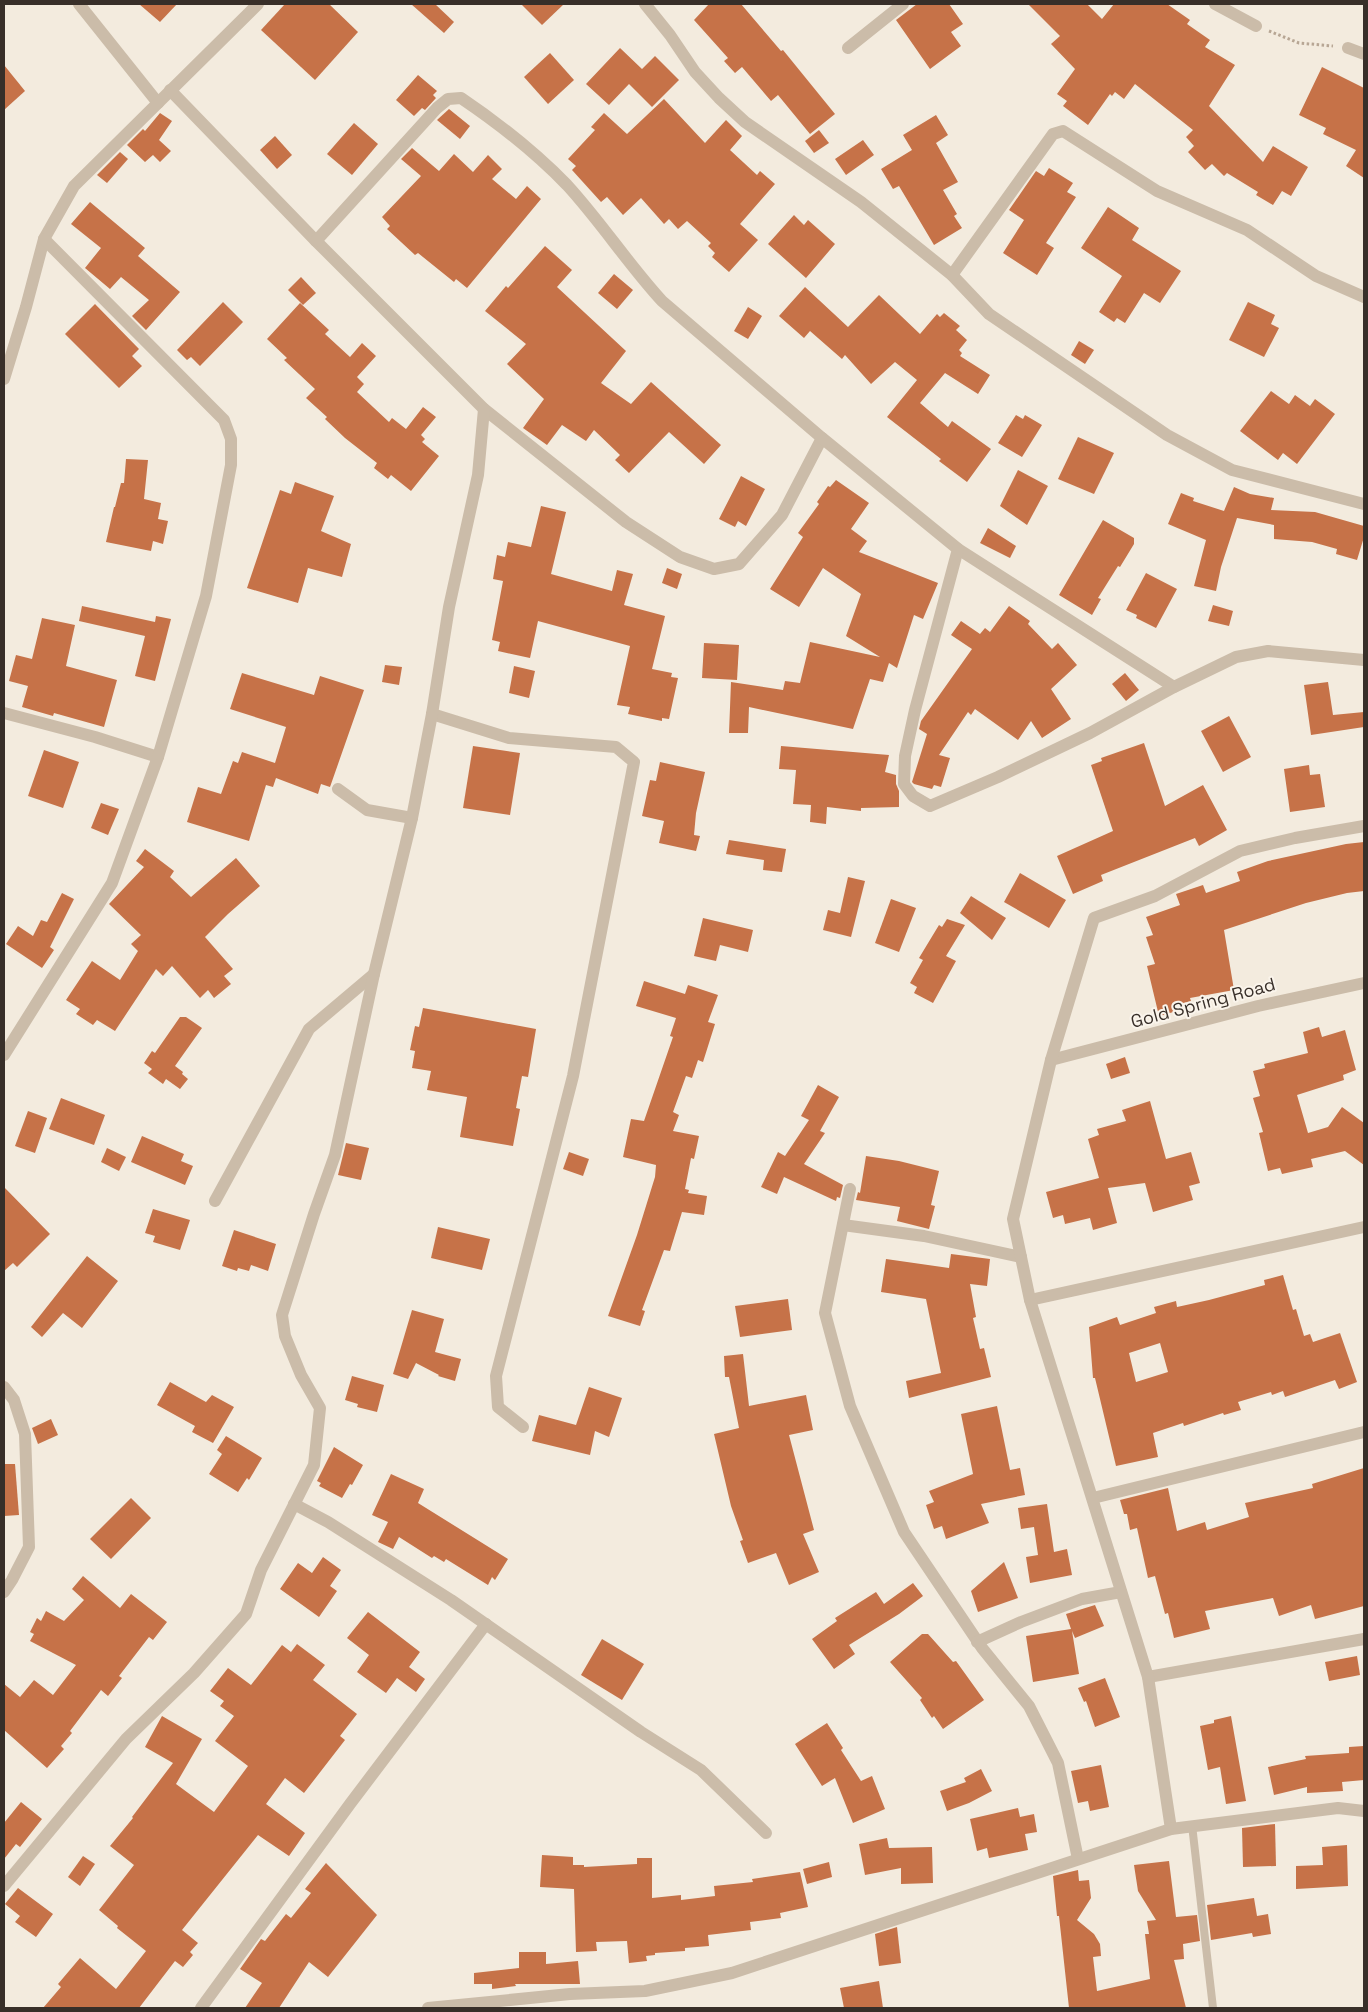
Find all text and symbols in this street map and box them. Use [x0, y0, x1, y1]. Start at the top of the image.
street label: Gold Spring Road [1128, 972, 1278, 1033]

